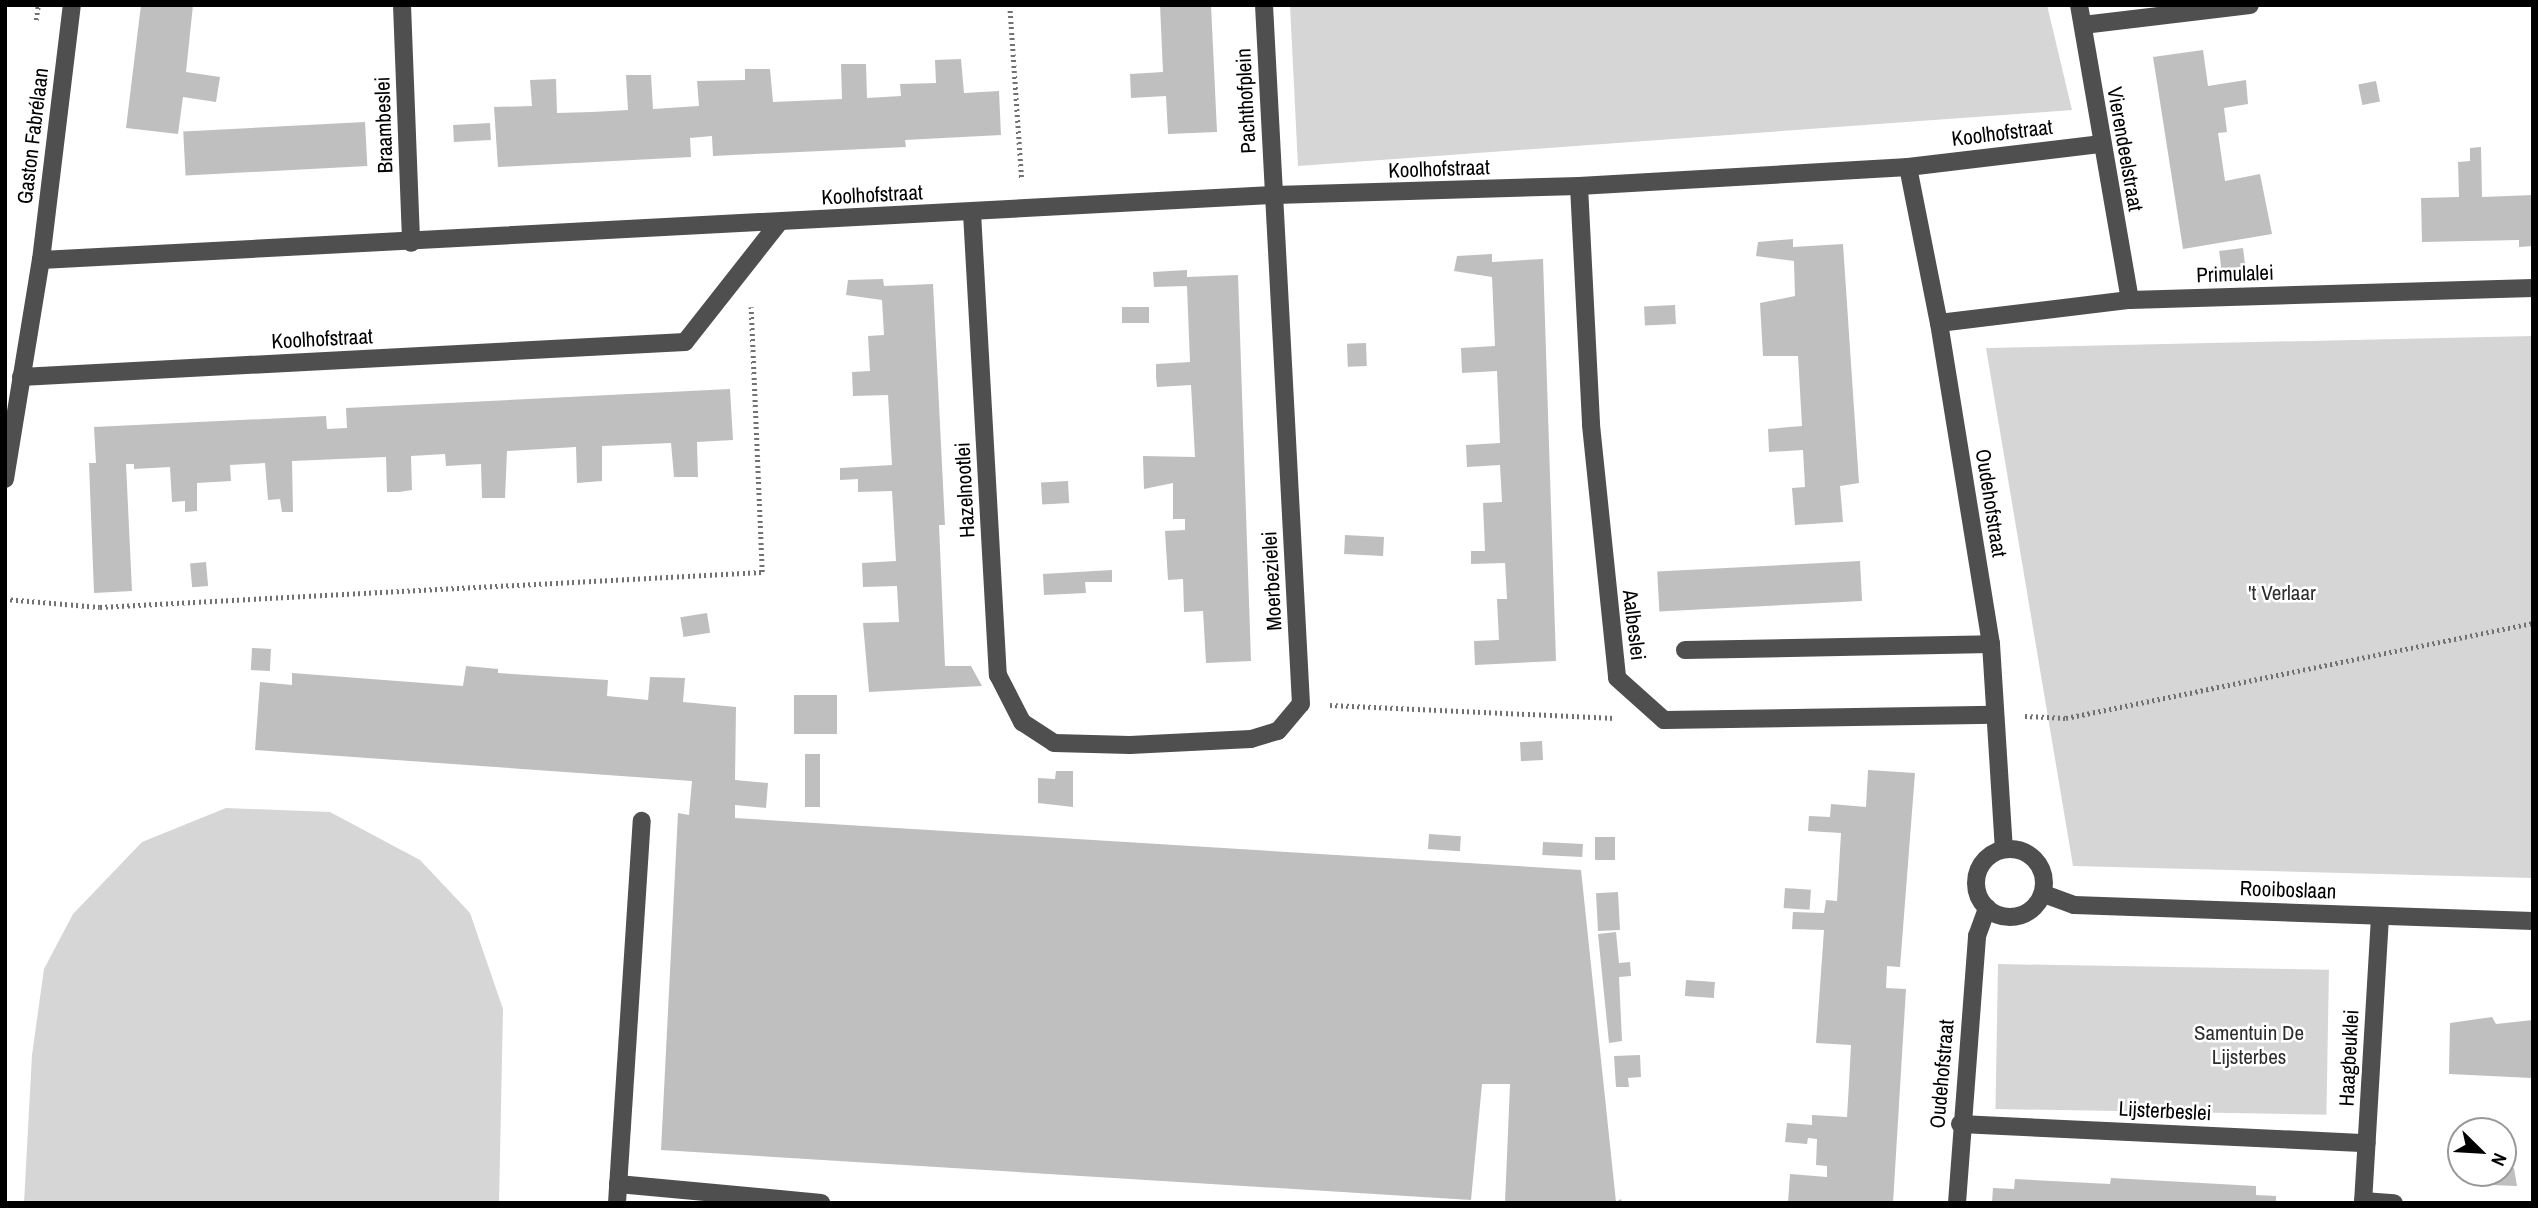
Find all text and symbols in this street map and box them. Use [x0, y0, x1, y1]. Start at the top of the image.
street label: Pachthofplein [1231, 48, 1261, 154]
street label: Gaston Fabrélaan [12, 66, 54, 206]
street label: Braambeslei [370, 76, 398, 174]
street label: Vierendeelstraat [2102, 85, 2148, 213]
street label: Koolhofstraat [1950, 114, 2054, 152]
street label: Koolhofstraat [1388, 155, 1490, 183]
street label: Koolhofstraat [821, 180, 923, 210]
street label: Primulalei [2196, 260, 2274, 288]
street label: Koolhofstraat [271, 324, 373, 354]
street label: Hazelnootlei [950, 442, 980, 538]
street label: Oudehofstraat [1970, 447, 2012, 559]
street label: Moerbezielei [1257, 531, 1287, 631]
park label: 't Verlaar [2248, 580, 2316, 606]
street label: Aalbeslei [1617, 588, 1651, 662]
street label: Rooiboslaan [2239, 876, 2337, 904]
street label: Haagbeuklei [2334, 1009, 2364, 1107]
street label: Oudehofstraat [1925, 1019, 1959, 1129]
park label: Samentuin De Lijsterbes [2194, 1020, 2304, 1070]
street label: Lijsterbeslei [2118, 1096, 2212, 1126]
north arrow [2447, 1117, 2517, 1187]
text: N [2485, 1149, 2514, 1170]

